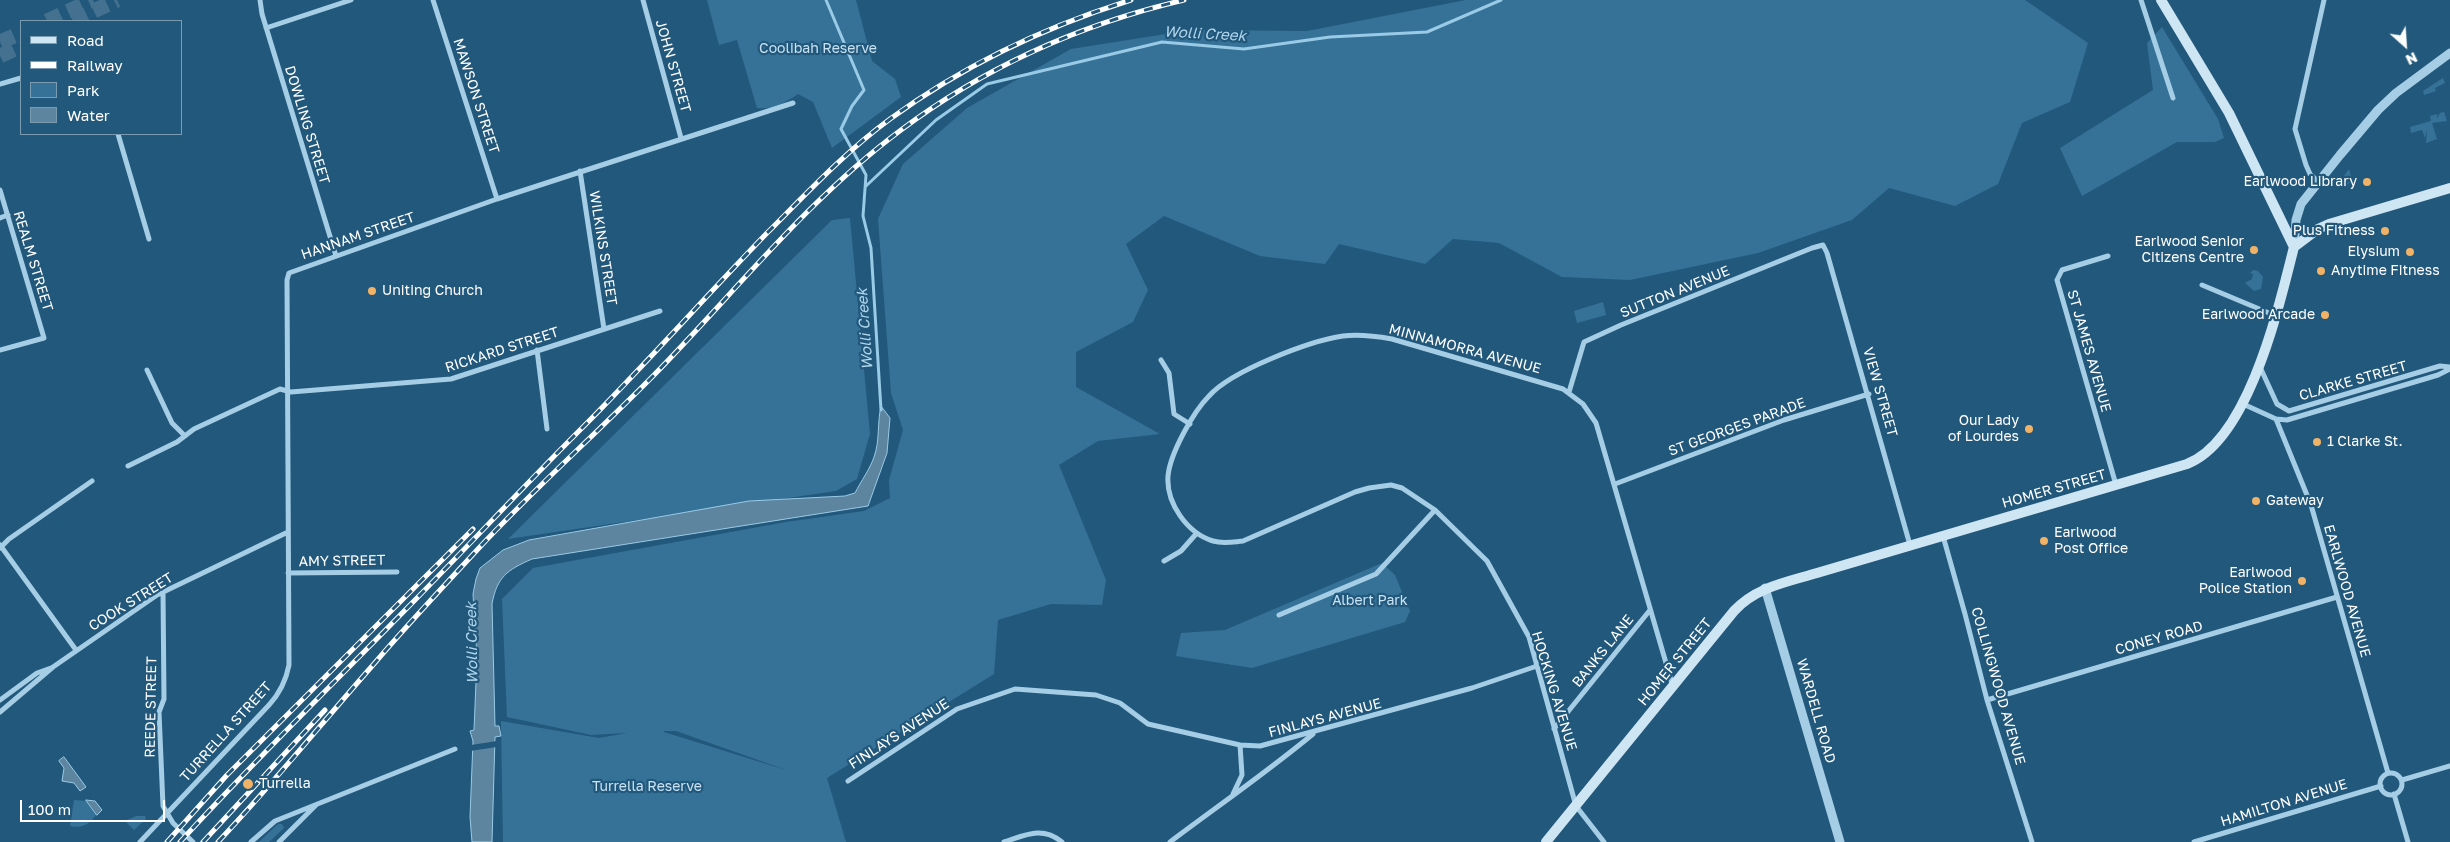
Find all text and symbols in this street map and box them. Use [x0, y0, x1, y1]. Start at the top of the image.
street label: JOHN STREET [652, 18, 694, 114]
legend [20, 20, 182, 135]
north arrow [2380, 20, 2430, 70]
water label: Wolli Creek [1164, 23, 1246, 45]
text: Road [67, 31, 104, 49]
street label: MAWSON STREET [449, 36, 503, 156]
park label: Coolibah Reserve [759, 41, 877, 57]
text: N [2403, 49, 2420, 69]
text: Railway [67, 56, 123, 74]
street label: DOWLING STREET [281, 64, 333, 186]
text: Park [67, 81, 99, 99]
text: Water [67, 106, 110, 124]
place label: Earlwood Library [2243, 174, 2357, 190]
marker: Earlwood Library [2361, 176, 2373, 188]
street label: WILKINS STREET [586, 189, 620, 307]
street label: REALM STREET [10, 209, 56, 313]
street label: HANNAM STREET [299, 209, 417, 263]
place label: Plus Fitness [2293, 223, 2375, 239]
marker: Plus Fitness [2379, 225, 2391, 237]
place label: Earlwood Senior Citizens Centre [2134, 234, 2244, 266]
marker: Earlwood Senior Citizens Centre [2248, 244, 2260, 256]
place label: Elysium [2347, 244, 2400, 260]
marker: Elysium [2404, 246, 2416, 258]
street label: SUTTON AVENUE [1618, 262, 1732, 322]
place label: Anytime Fitness [2331, 263, 2440, 279]
marker: Anytime Fitness [2315, 265, 2327, 277]
place label: Uniting Church [382, 283, 483, 299]
marker: Uniting Church [366, 285, 378, 297]
water label: Wolli Creek [853, 287, 877, 371]
street label: ST JAMES AVENUE [2064, 288, 2114, 414]
place label: Earlwood Arcade [2202, 307, 2315, 323]
marker: Earlwood Arcade [2319, 309, 2331, 321]
street label: MINNAMORRA AVENUE [1387, 321, 1543, 377]
street label: RICKARD STREET [443, 324, 561, 376]
street label: VIEW STREET [1859, 345, 1901, 439]
street label: CLARKE STREET [2297, 358, 2409, 404]
street label: ST GEORGES PARADE [1666, 394, 1808, 460]
place label: Our Lady of Lourdes [1948, 413, 2019, 446]
marker: Our Lady of Lourdes [2023, 423, 2035, 435]
place label: 1 Clarke St. [2327, 434, 2403, 450]
marker: 1 Clarke St. [2311, 436, 2323, 448]
street label: HOMER STREET [2000, 466, 2108, 512]
place label: Gateway [2266, 493, 2324, 509]
marker: Gateway [2250, 495, 2262, 507]
street label: EARLWOOD AVENUE [2320, 523, 2374, 659]
place label: Earlwood Post Office [2054, 525, 2128, 558]
marker: Earlwood Post Office [2038, 535, 2050, 547]
street label: AMY STREET [298, 552, 386, 570]
place label: Earlwood Police Station [2199, 565, 2292, 598]
street label: COOK STREET [86, 569, 176, 635]
marker: Earlwood Police Station [2296, 575, 2308, 587]
park label: Albert Park [1332, 593, 1408, 609]
water label: Wolli Creek [462, 602, 482, 684]
street label: COLLINGWOOD AVENUE [1967, 605, 2029, 767]
street label: BANKS LANE [1569, 612, 1637, 690]
street label: HOMER STREET [1635, 615, 1715, 709]
street label: CONEY ROAD [2113, 617, 2205, 659]
street label: HOCKING AVENUE [1528, 629, 1580, 753]
street label: REEDE STREET [142, 656, 160, 758]
street label: WARDELL ROAD [1793, 657, 1839, 765]
street label: TURRELLA STREET [177, 679, 275, 785]
street label: FINLAYS AVENUE [846, 695, 952, 773]
street label: FINLAYS AVENUE [1267, 695, 1383, 741]
place label: Turrella [259, 776, 311, 792]
street label: HAMILTON AVENUE [2219, 776, 2349, 830]
marker: Turrella [241, 777, 255, 791]
park label: Turrella Reserve [592, 779, 702, 795]
scale bar [22, 790, 168, 822]
text: 100 m [28, 800, 71, 818]

